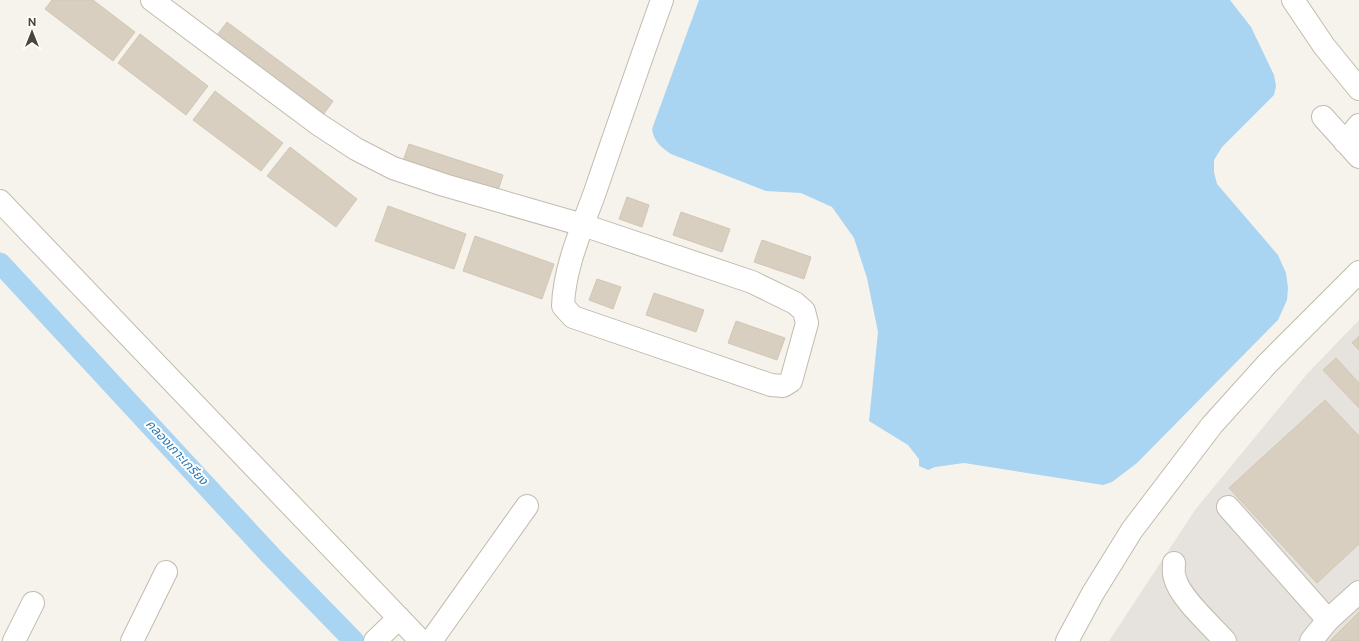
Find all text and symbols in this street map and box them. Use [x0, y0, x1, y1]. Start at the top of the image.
north arrow [12, 12, 52, 52]
text: N [28, 16, 36, 28]
water label: คลองเกาะเกรียง [143, 416, 212, 489]

